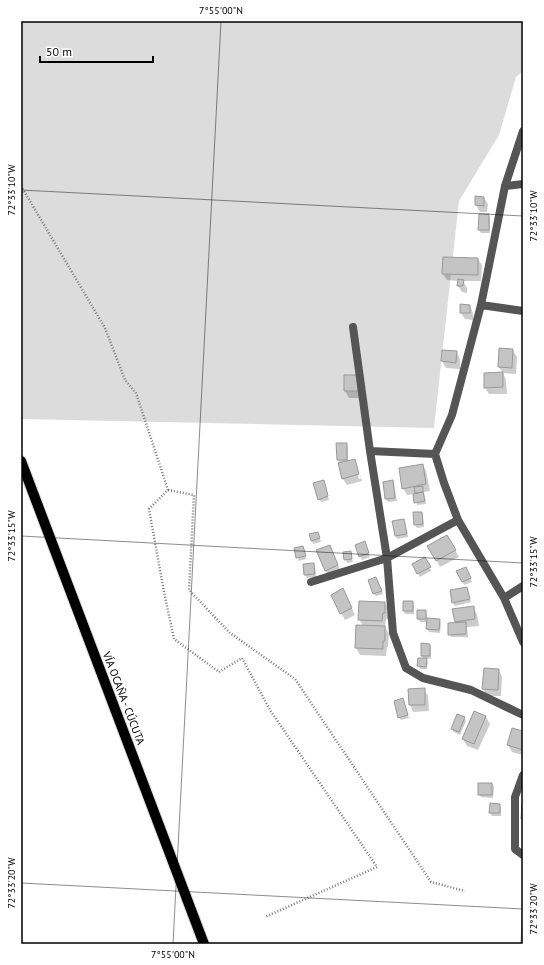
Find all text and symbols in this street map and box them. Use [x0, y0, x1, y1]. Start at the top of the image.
text: 7°55'00"N [199, 4, 243, 17]
scale bar [40, 38, 153, 64]
text: 50 m [46, 44, 72, 59]
text: 72°33'10"W [5, 164, 18, 216]
text: 72°33'10"W [527, 190, 540, 242]
text: 72°33'15"W [5, 510, 18, 562]
text: 72°33'15"W [527, 536, 540, 588]
street label: VÍA OCAÑA - CÚCUTA [99, 649, 148, 747]
text: 72°33'20"W [5, 857, 18, 909]
text: 72°33'20"W [527, 883, 540, 935]
text: 7°55'00"N [151, 948, 195, 961]

